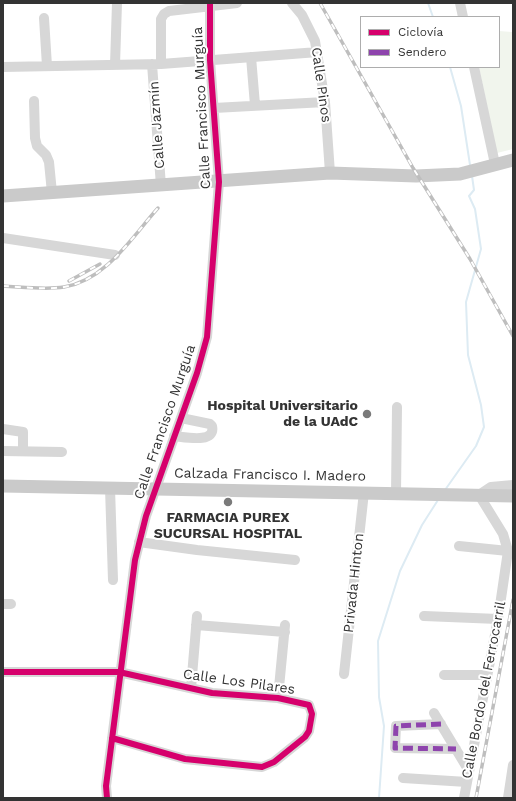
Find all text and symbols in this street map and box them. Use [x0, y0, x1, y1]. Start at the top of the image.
legend [360, 16, 500, 68]
text: Ciclovía [398, 25, 443, 39]
street label: Calle Francisco Murguía [189, 26, 215, 190]
text: Sendero [398, 45, 446, 59]
street label: Calle Pinos [307, 46, 335, 124]
street label: Calle Jazmín [146, 81, 168, 169]
street label: Calle Francisco Murguía [131, 342, 199, 502]
place label: Hospital Universitario de la UAdC [207, 398, 358, 430]
marker: Hospital Universitario de la UAdC [361, 408, 373, 420]
street label: Calzada Francisco I. Madero [174, 465, 366, 485]
marker: FARMACIA PUREX SUCURSAL HOSPITAL [222, 496, 234, 508]
place label: FARMACIA PUREX SUCURSAL HOSPITAL [154, 510, 302, 542]
street label: Privada Hinton [340, 532, 368, 634]
street label: Calle Bordo del Ferrocarril [459, 600, 509, 780]
street label: Calle Los Pilares [182, 666, 296, 698]

